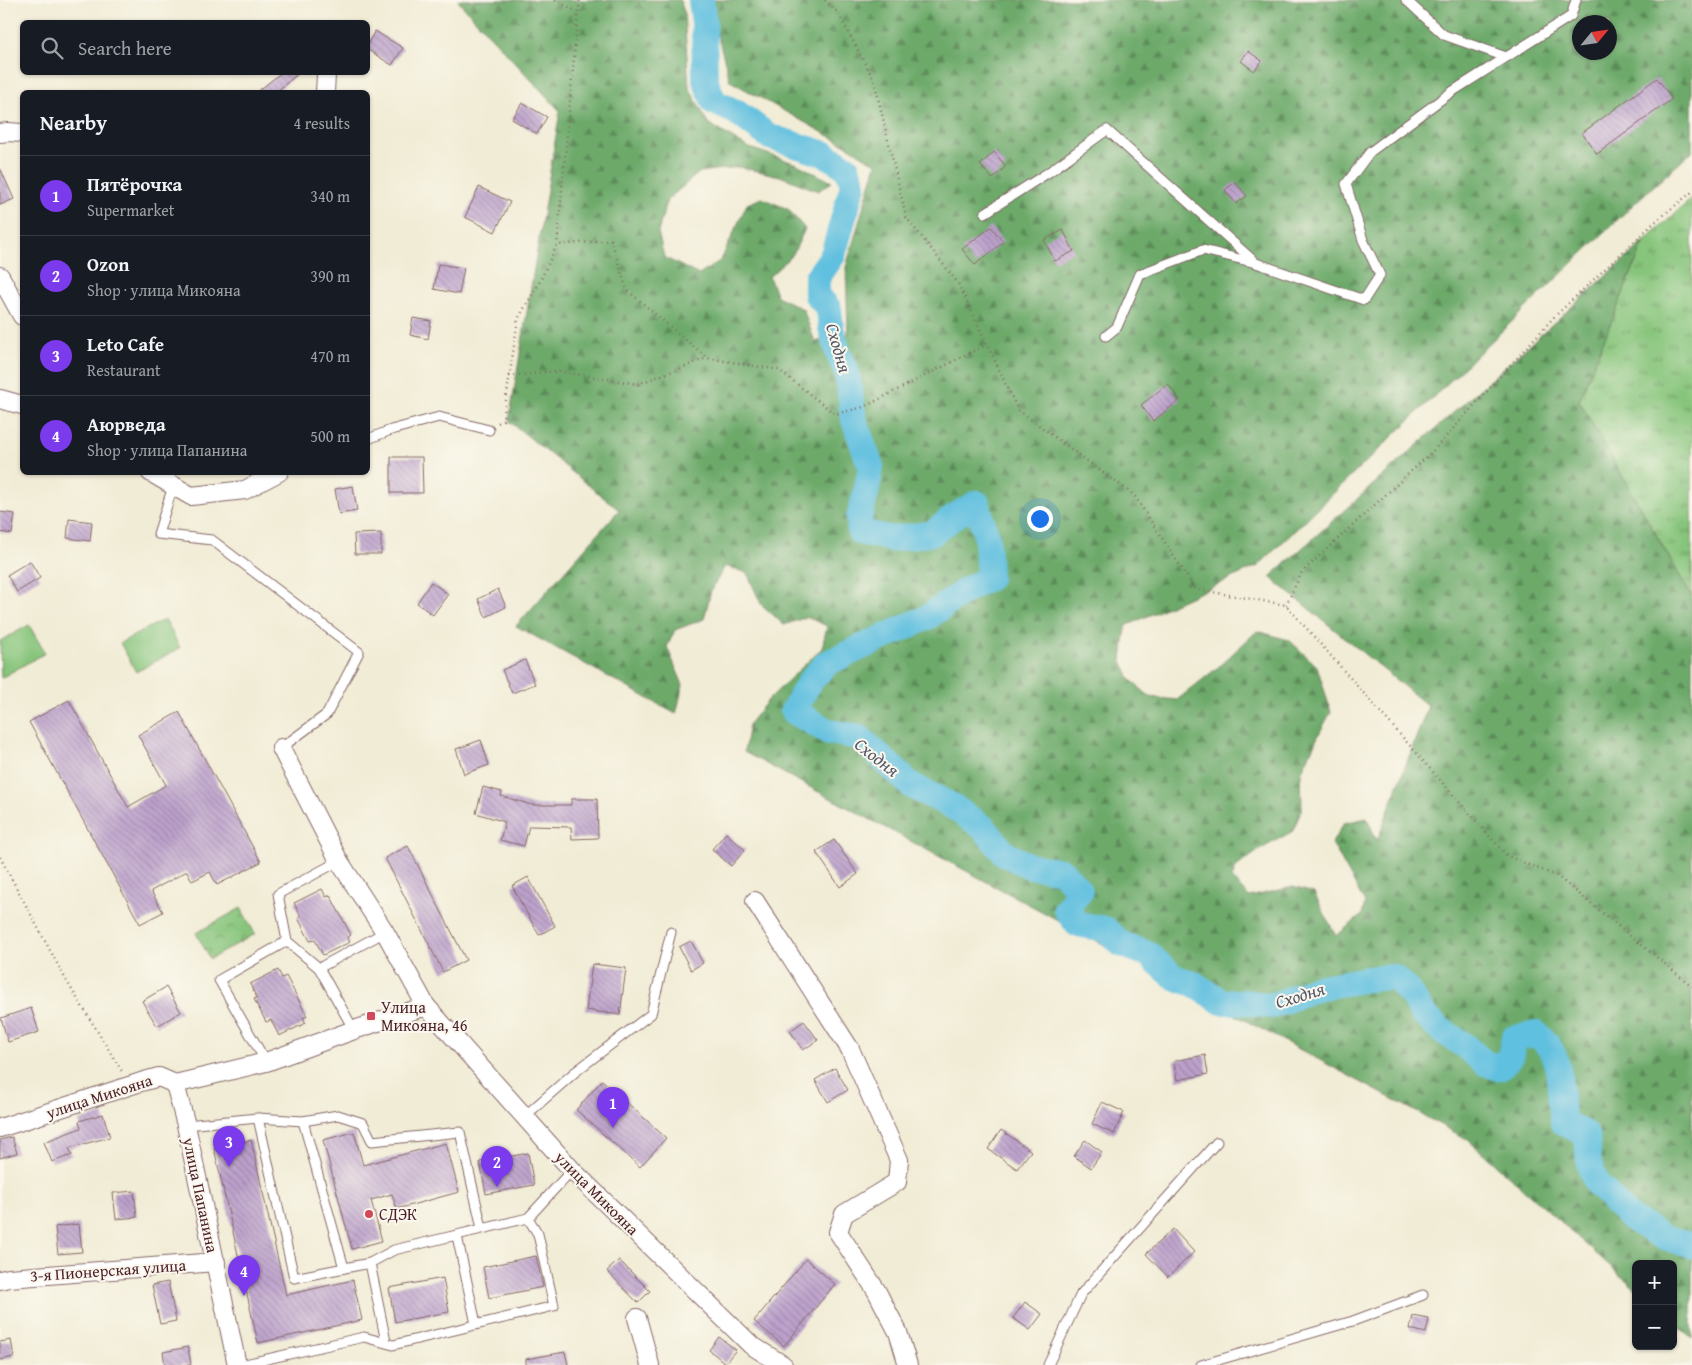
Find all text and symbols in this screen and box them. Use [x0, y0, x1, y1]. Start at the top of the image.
north arrow [1572, 15, 1617, 60]
search box [20, 20, 370, 75]
icon: search [38, 34, 66, 62]
text: Search here [78, 34, 172, 62]
text: Nearby [40, 107, 107, 138]
text: 4 results [293, 111, 350, 135]
text: Пятёрочка [87, 170, 182, 198]
text: 1 [52, 184, 60, 208]
text: 340 m [310, 184, 350, 208]
text: Supermarket [87, 198, 174, 222]
text: Ozon [87, 250, 129, 278]
text: 2 [52, 264, 60, 288]
text: 390 m [310, 264, 350, 288]
text: Shop · улица Микояна [87, 278, 241, 302]
water label: Сходня [819, 320, 859, 376]
text: Leto Cafe [87, 330, 164, 358]
text: 3 [52, 344, 60, 368]
text: 470 m [310, 344, 350, 368]
text: Restaurant [87, 358, 161, 382]
text: Аюрведа [87, 410, 166, 438]
text: 4 [52, 424, 60, 448]
text: 500 m [310, 424, 350, 448]
text: Shop · улица Папанина [87, 438, 247, 462]
your location [1027, 506, 1053, 532]
water label: Сходня [849, 731, 905, 783]
water label: Сходня [1272, 975, 1328, 1015]
place label: Улица Микояна, 46 [381, 995, 468, 1037]
marker: Улица Микояна, 46 [365, 1010, 377, 1022]
street label: улица Микояна [42, 1067, 156, 1125]
pin: 1 [597, 1087, 629, 1128]
pin: 3 [213, 1126, 245, 1167]
street label: улица Папанина [177, 1134, 225, 1255]
street label: улица Микояна [549, 1145, 645, 1241]
pin: 2 [481, 1146, 513, 1187]
place label: СДЭК [379, 1202, 417, 1226]
marker: СДЭК [363, 1208, 375, 1220]
street label: 3-я Пионерская улица [29, 1253, 187, 1287]
pin: 4 [228, 1255, 260, 1296]
map controls [1632, 1260, 1677, 1350]
button: + [1632, 1260, 1677, 1305]
button: − [1632, 1305, 1677, 1350]

